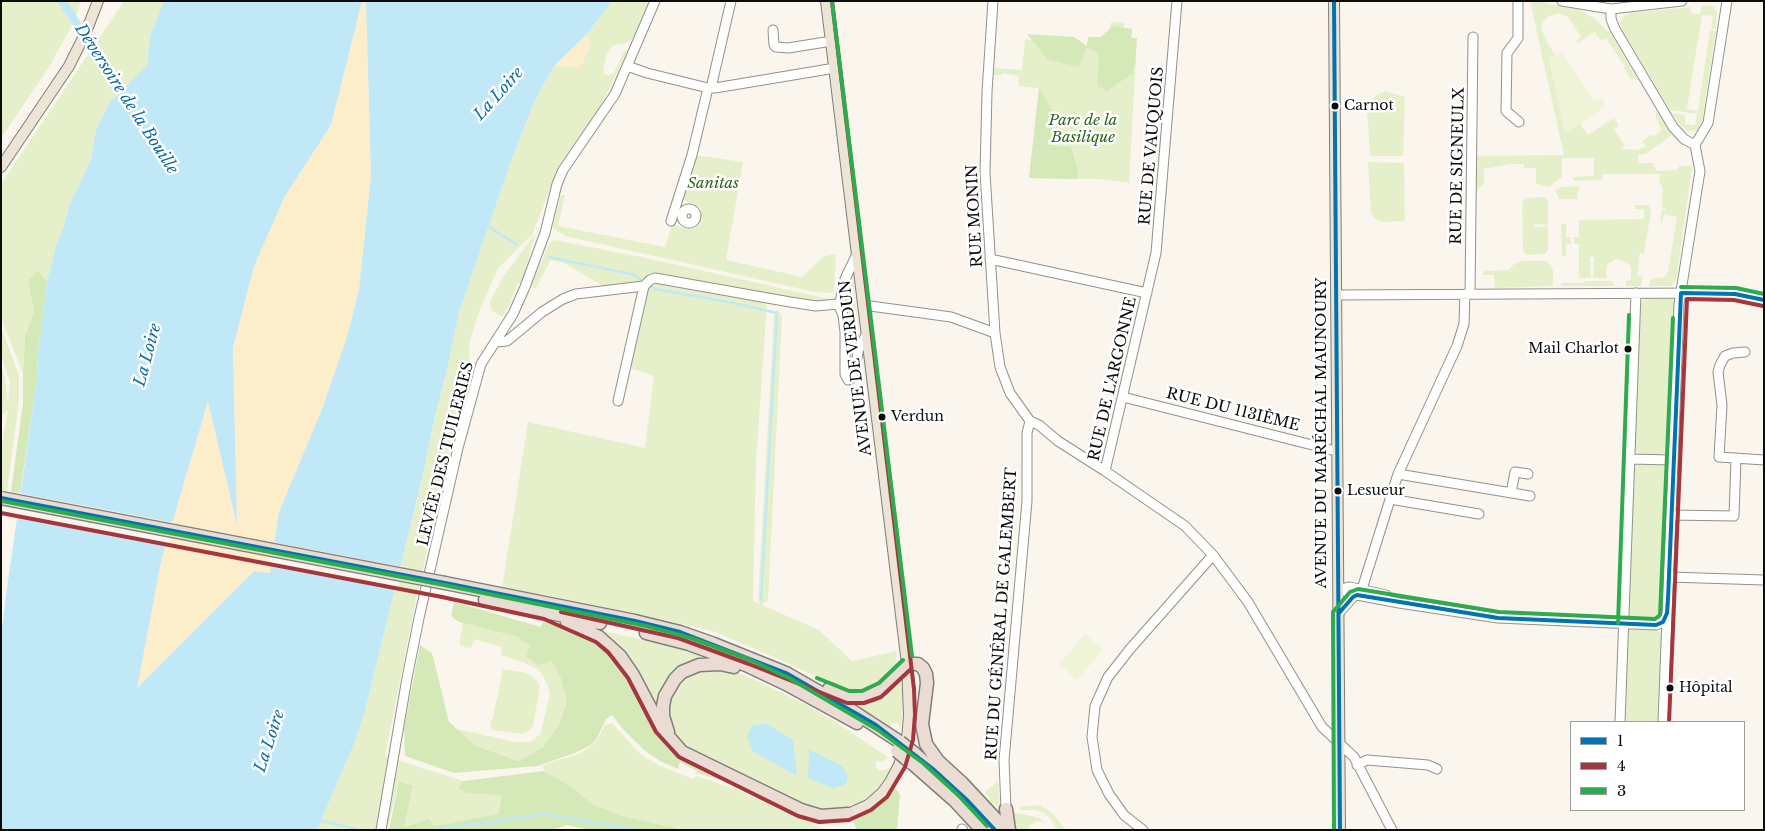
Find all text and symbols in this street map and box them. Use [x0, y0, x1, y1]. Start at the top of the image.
water label: Déversoire de la Bouille [70, 20, 182, 178]
water label: La Loire [470, 64, 528, 124]
street label: RUE DE VAUQUOIS [1136, 66, 1168, 226]
street label: RUE DE SIGNEULX [1448, 87, 1468, 245]
place label: Carnot [1344, 98, 1394, 114]
marker: Carnot [1330, 101, 1340, 111]
park label: Parc de la Basilique [1049, 112, 1117, 147]
street label: RUE MONIN [963, 164, 987, 268]
park label: Sanitas [687, 175, 739, 193]
street label: AVENUE DU MARÉCHAL MAUNOURY [1313, 277, 1331, 589]
street label: AVENUE DE VERDUN [836, 279, 876, 457]
street label: RUE DE L'ARGONNE [1085, 295, 1141, 463]
water label: La Loire [130, 321, 166, 389]
place label: Mail Charlot [1528, 341, 1619, 357]
marker: Mail Charlot [1623, 344, 1633, 354]
street label: LEVÉE DES TUILERIES [414, 360, 478, 548]
street label: RUE DU 113IÈME [1164, 385, 1302, 435]
place label: Verdun [891, 409, 944, 425]
marker: Verdun [877, 412, 887, 422]
street label: RUE DU GÉNÉRAL DE GALEMBERT [983, 467, 1021, 761]
place label: Lesueur [1347, 483, 1405, 499]
marker: Lesueur [1333, 486, 1343, 496]
place label: Hôpital [1679, 680, 1733, 696]
marker: Hôpital [1665, 683, 1675, 693]
water label: La Loire [251, 707, 289, 775]
legend [1570, 721, 1745, 811]
text: 1 [1617, 731, 1624, 750]
text: 4 [1617, 756, 1626, 775]
text: 3 [1617, 781, 1626, 800]

